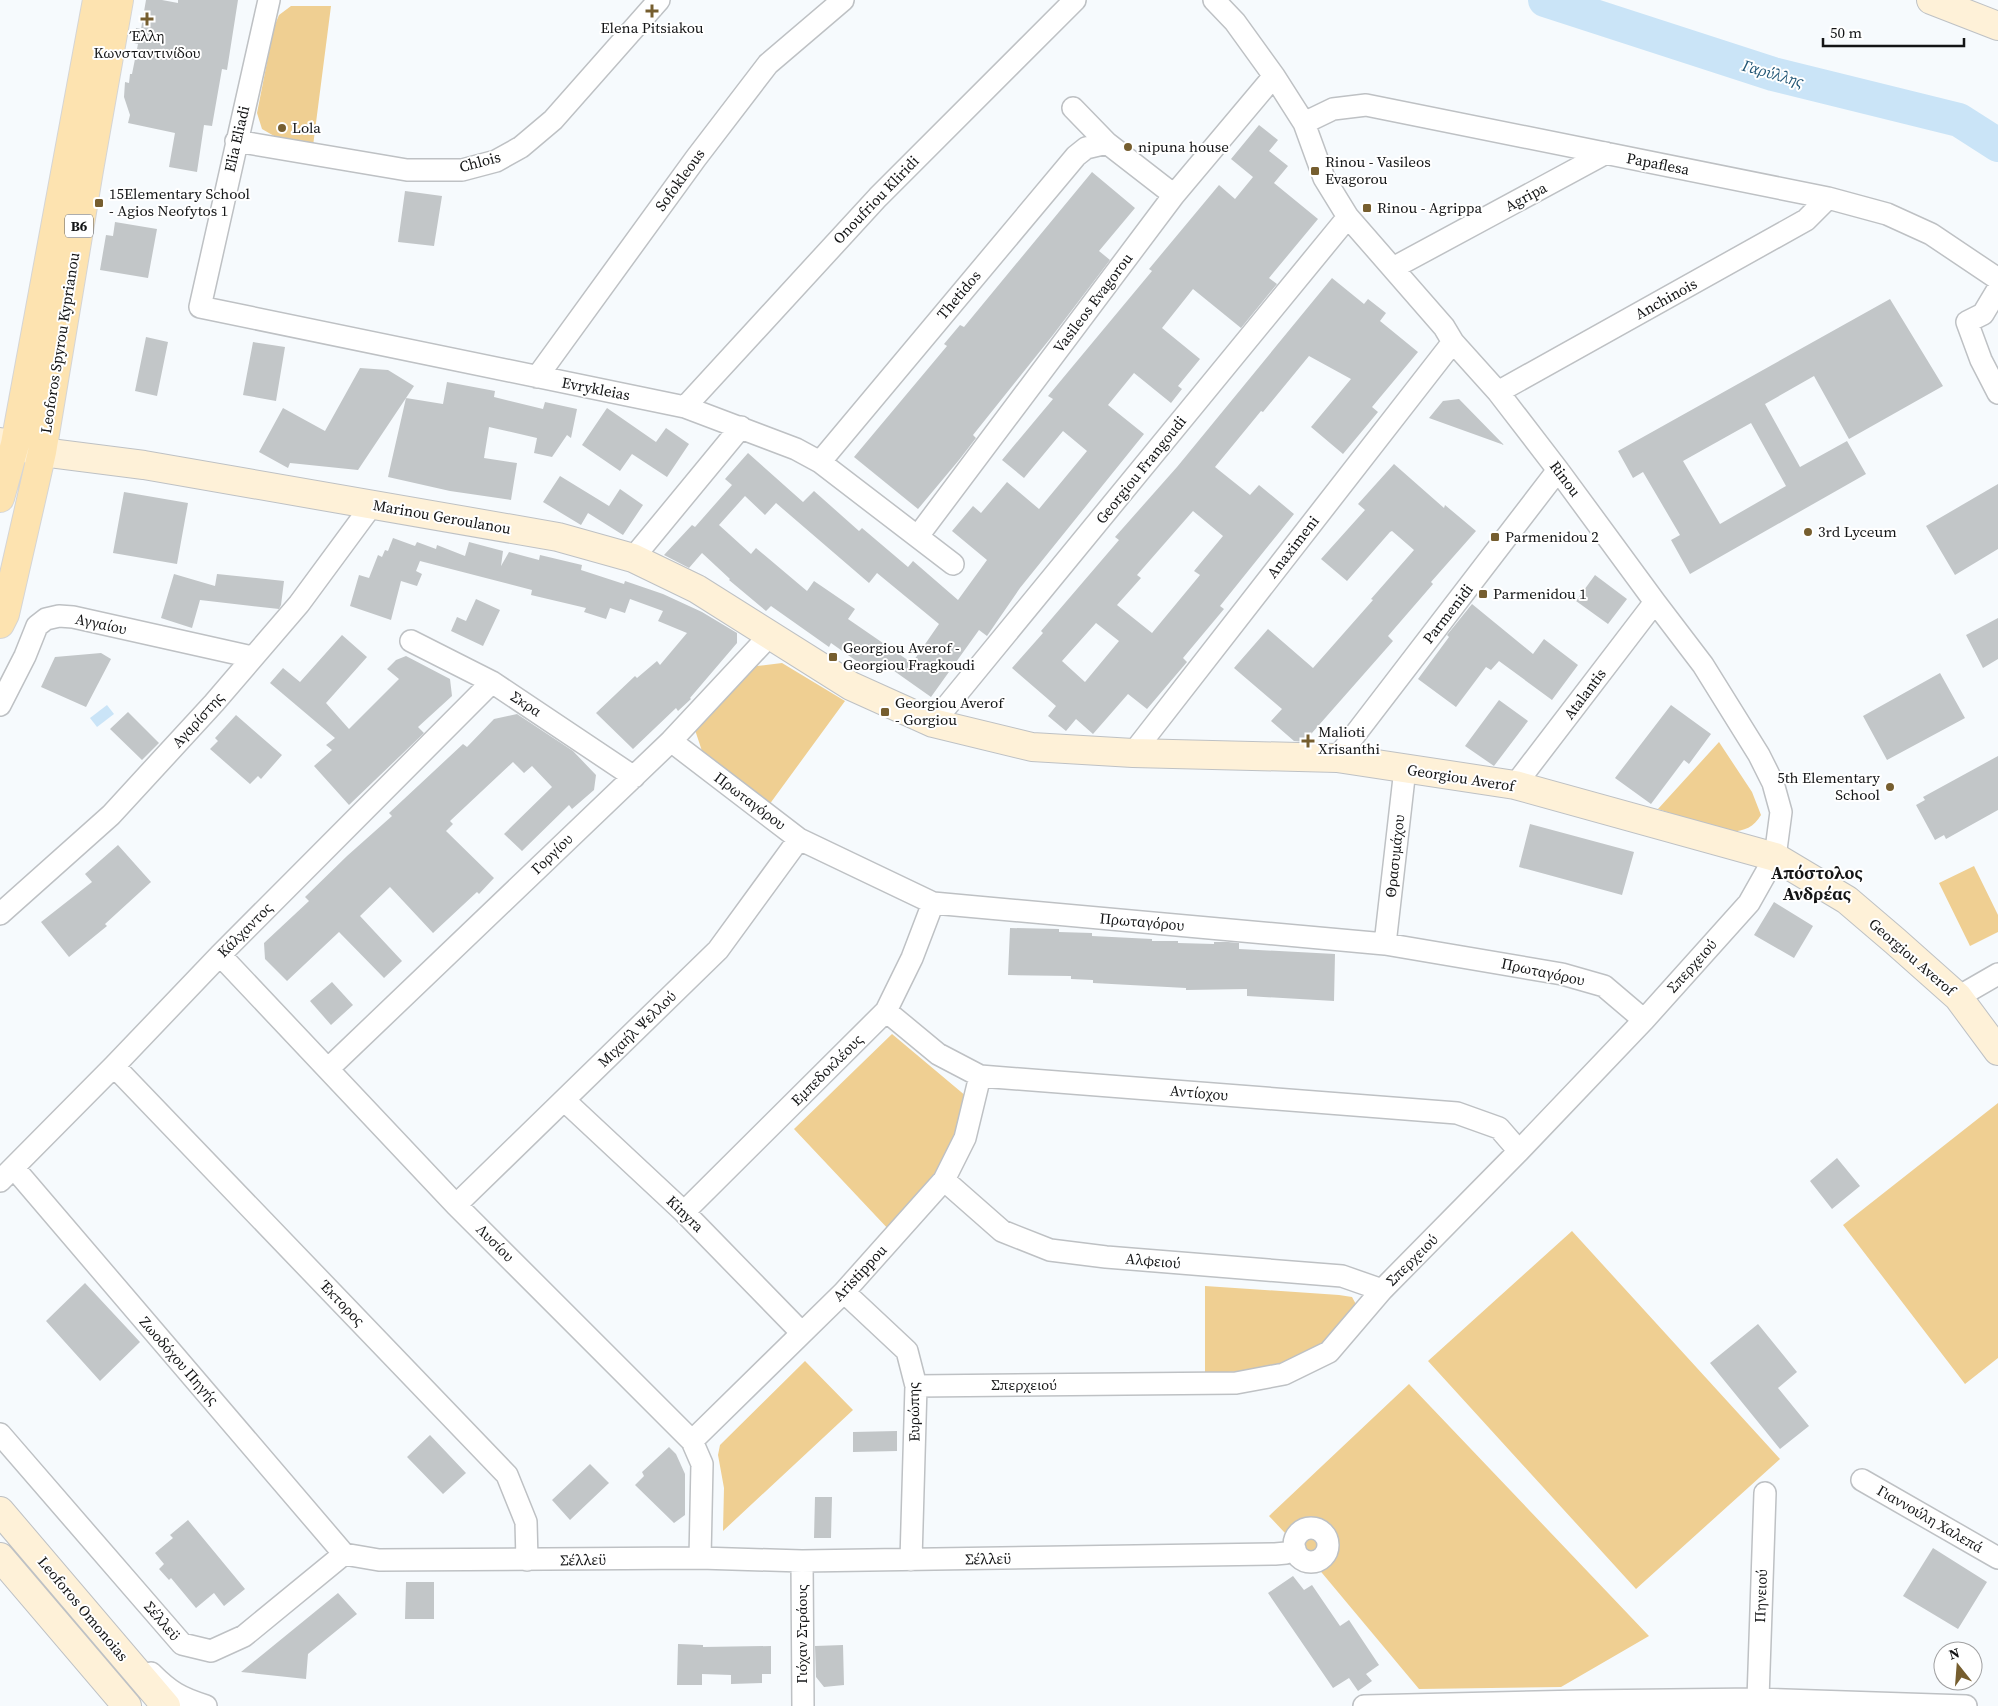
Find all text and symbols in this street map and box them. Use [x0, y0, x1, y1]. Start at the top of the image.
marker: Elena Pitsiakou [646, 5, 658, 17]
marker: Έλλη Κωνσταντινίδου [141, 13, 153, 25]
scale bar [1823, 15, 1964, 47]
place label: Elena Pitsiakou [600, 17, 704, 38]
text: 50 m [1830, 22, 1862, 43]
place label: Έλλη Κωνσταντινίδου [94, 25, 201, 63]
water label: Γαρύλλης [1739, 54, 1807, 92]
street label: Elia Eliadi [219, 104, 254, 174]
place label: Lola [292, 117, 321, 138]
marker: Lola [276, 122, 288, 134]
place label: nipuna house [1138, 136, 1229, 157]
marker: nipuna house [1122, 141, 1134, 153]
street label: Sofokleous [650, 144, 709, 215]
street label: Chlois [457, 146, 503, 177]
street label: Papaflesa [1625, 147, 1692, 180]
street label: Onoufriou Kliridi [828, 151, 923, 249]
place label: Rinou - Vasileos Evagorou [1325, 151, 1431, 189]
marker: Rinou - Vasileos Evagorou [1309, 165, 1321, 177]
street label: Agripa [1501, 177, 1551, 216]
place label: 15Elementary School - Agios Neofytos 1 [109, 183, 251, 221]
marker: 15Elementary School - Agios Neofytos 1 [93, 197, 105, 209]
place label: Rinou - Agrippa [1377, 197, 1483, 218]
marker: Rinou - Agrippa [1361, 202, 1373, 214]
road number: B6 [65, 215, 93, 238]
street label: Vasileos Evagorou [1048, 248, 1137, 357]
street label: Leoforos Spyrou Kyprianou [35, 251, 84, 435]
street label: Thetidos [932, 266, 985, 324]
street label: Anchinois [1631, 273, 1701, 324]
street label: Evrykleias [560, 372, 632, 405]
street label: Georgiou Frangoudi [1090, 411, 1191, 528]
street label: Rinou [1545, 456, 1586, 501]
street label: Marinou Geroulanou [371, 494, 513, 539]
street label: Anaximeni [1262, 511, 1324, 582]
place label: 3rd Lyceum [1818, 521, 1897, 542]
place label: Parmenidou 2 [1505, 526, 1599, 547]
marker: 3rd Lyceum [1802, 526, 1814, 538]
marker: Parmenidou 2 [1489, 531, 1501, 543]
street label: Parmenidi [1418, 579, 1478, 648]
place label: Parmenidou 1 [1493, 583, 1587, 604]
marker: Parmenidou 1 [1477, 588, 1489, 600]
street label: Αγγαίου [74, 608, 129, 639]
place label: Georgiou Averof - Georgiou Fragkoudi [843, 637, 975, 675]
marker: Georgiou Averof - Georgiou Fragkoudi [827, 651, 839, 663]
street label: Atalantis [1558, 664, 1611, 724]
street label: Σκρα [507, 686, 546, 722]
street label: Αγαρίστης [167, 687, 228, 752]
place label: Georgiou Averof - Gorgiou [895, 692, 1005, 730]
marker: Georgiou Averof - Gorgiou [879, 706, 891, 718]
place label: Malioti Xrisanthi [1318, 721, 1380, 759]
marker: Malioti Xrisanthi [1302, 735, 1314, 747]
street label: Georgiou Averof [1406, 759, 1518, 797]
street label: Πρωταγόρου [710, 767, 791, 835]
place label: 5th Elementary School [1777, 767, 1881, 805]
marker: 5th Elementary School [1884, 781, 1896, 793]
street label: Θρασυμάχου [1380, 813, 1409, 898]
street label: Γοργίου [526, 828, 577, 879]
district label: Απόστολος Ανδρέας [1771, 860, 1863, 906]
street label: Κάλχαντος [212, 897, 277, 962]
street label: Πρωταγόρου [1099, 907, 1185, 936]
street label: Georgiou Averof [1864, 913, 1961, 1001]
street label: Σπερχειού [1662, 934, 1721, 997]
street label: Πρωταγόρου [1499, 952, 1587, 991]
street label: Μιχαήλ Ψελλού [593, 986, 681, 1072]
street label: Εμπεδοκλέους [786, 1029, 867, 1110]
street label: Αντίοχου [1169, 1080, 1229, 1106]
street label: Kinyra [662, 1191, 709, 1237]
street label: Λυσίου [472, 1219, 519, 1266]
street label: Σπερχειού [1381, 1229, 1442, 1290]
street label: Aristippou [828, 1239, 892, 1306]
street label: Αλφειού [1125, 1248, 1182, 1273]
street label: Έκτορος [314, 1274, 370, 1331]
street label: Ζωοδόχου Πηγής [135, 1312, 224, 1410]
street label: Σπερχειού [991, 1374, 1057, 1395]
street label: Ευρώπης [902, 1382, 925, 1442]
street label: Γιαννούλη Χαλεπά [1873, 1480, 1988, 1558]
street label: Σέλλεϋ [965, 1548, 1011, 1569]
street label: Σέλλεϋ [560, 1549, 606, 1570]
street label: Leoforos Omonoias [33, 1552, 133, 1666]
street label: Πηνειού [1749, 1569, 1772, 1623]
street label: Γιόχαν Στράους [791, 1584, 812, 1684]
street label: Σέλλεϋ [139, 1596, 185, 1645]
north arrow [1933, 1641, 1983, 1691]
text: N [1946, 1643, 1962, 1665]

